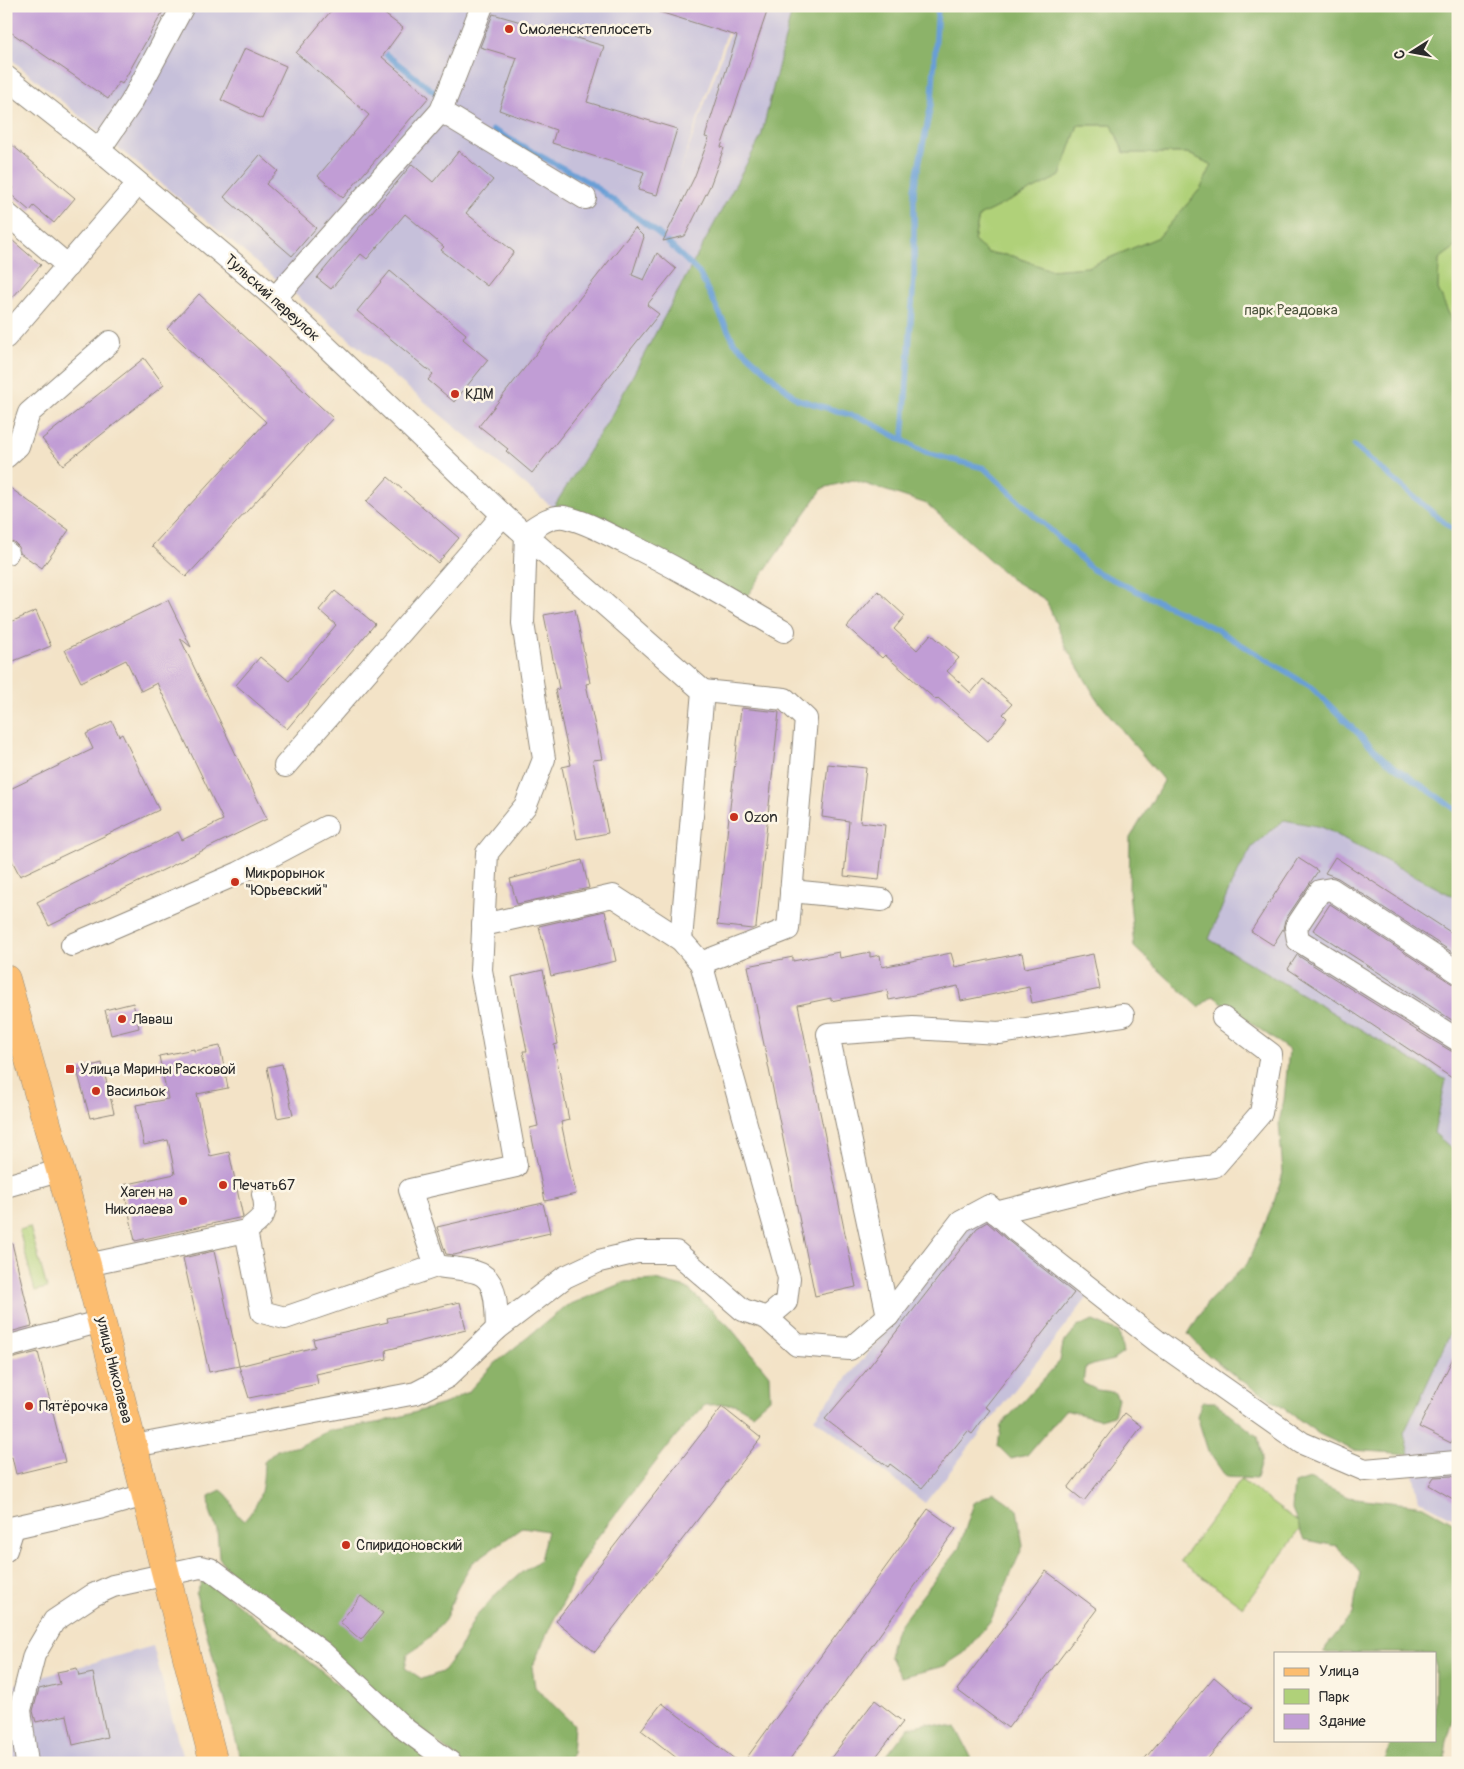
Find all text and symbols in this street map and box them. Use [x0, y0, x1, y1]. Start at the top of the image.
place label: Смоленсктеплосеть [519, 20, 652, 39]
marker: Смоленсктеплосеть [503, 23, 515, 35]
north arrow [1386, 28, 1436, 78]
text: С [1390, 48, 1409, 60]
street label: Тульский переулок [220, 250, 324, 346]
park label: парк Реадовка [1244, 301, 1338, 320]
place label: КДМ [465, 385, 494, 404]
marker: КДМ [449, 388, 461, 400]
place label: Ozon [744, 808, 778, 827]
marker: Ozon [728, 811, 740, 823]
place label: Микрорынок "Юрьевский" [245, 864, 328, 900]
marker: Микрорынок "Юрьевский" [229, 876, 241, 888]
place label: Лаваш [131, 1010, 173, 1029]
marker: Лаваш [116, 1013, 128, 1025]
place label: Улица Марины Расковой [80, 1060, 236, 1079]
marker: Улица Марины Расковой [64, 1063, 76, 1075]
place label: Васильок [106, 1082, 167, 1101]
marker: Васильок [90, 1085, 102, 1097]
place label: Печать67 [233, 1176, 295, 1195]
marker: Печать67 [217, 1179, 229, 1191]
place label: Хаген на Николаева [104, 1183, 173, 1219]
marker: Хаген на Николаева [177, 1195, 189, 1207]
street label: улица Николаева [91, 1314, 136, 1425]
place label: Пятёрочка [39, 1397, 108, 1416]
marker: Пятёрочка [23, 1400, 35, 1412]
place label: Спиридоновский [356, 1536, 463, 1555]
marker: Спиридоновский [340, 1539, 352, 1551]
legend [1274, 1652, 1436, 1742]
text: Улица [1319, 1662, 1359, 1681]
text: Парк [1319, 1688, 1350, 1707]
text: Здание [1319, 1712, 1366, 1731]

